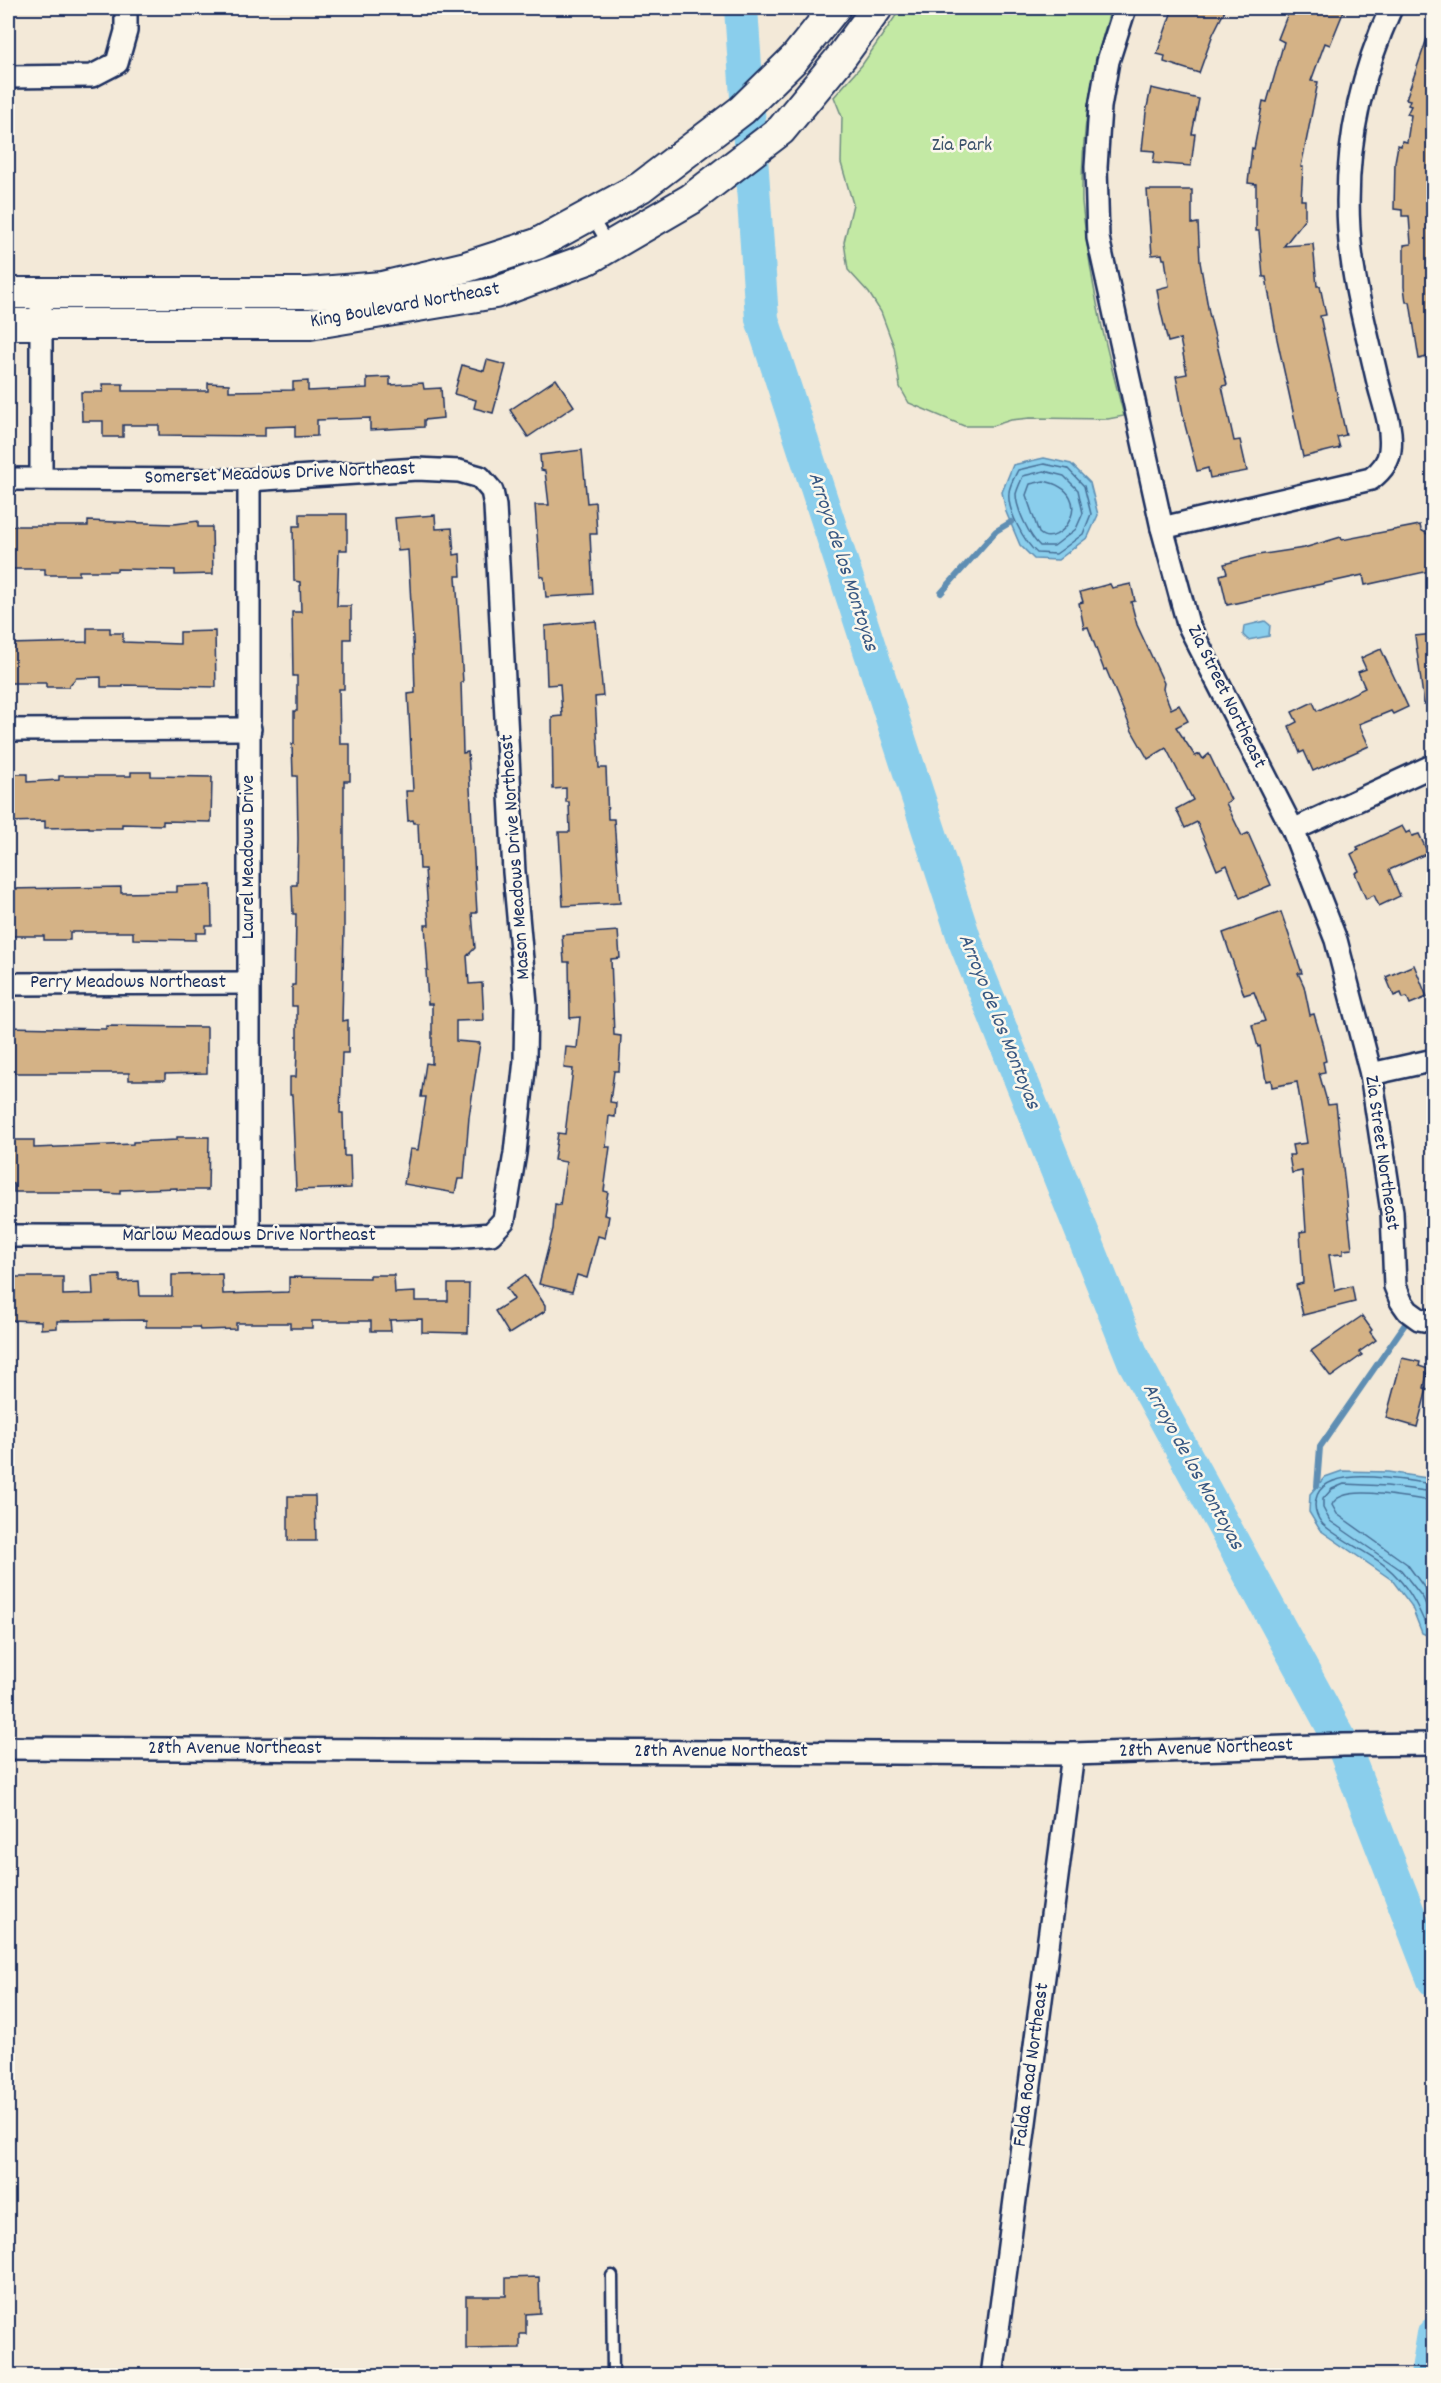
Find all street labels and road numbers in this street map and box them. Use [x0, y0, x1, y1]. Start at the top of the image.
street label: King Boulevard Northeast [308, 276, 502, 336]
street label: Somerset Meadows Drive Northeast [144, 455, 416, 493]
street label: Zia Street Northeast [1179, 621, 1273, 773]
street label: Mason Meadows Drive Northeast [493, 733, 539, 981]
street label: Laurel Meadows Drive [235, 775, 263, 939]
street label: Perry Meadows Northeast [30, 969, 226, 997]
street label: Zia Street Northeast [1356, 1074, 1406, 1232]
street label: Marlow Meadows Drive Northeast [122, 1222, 376, 1250]
street label: 28th Avenue Northeast [1119, 1732, 1293, 1766]
street label: 28th Avenue Northeast [148, 1735, 322, 1763]
street label: 28th Avenue Northeast [634, 1738, 808, 1766]
street label: Falda Road Northeast [1007, 1981, 1057, 2149]

